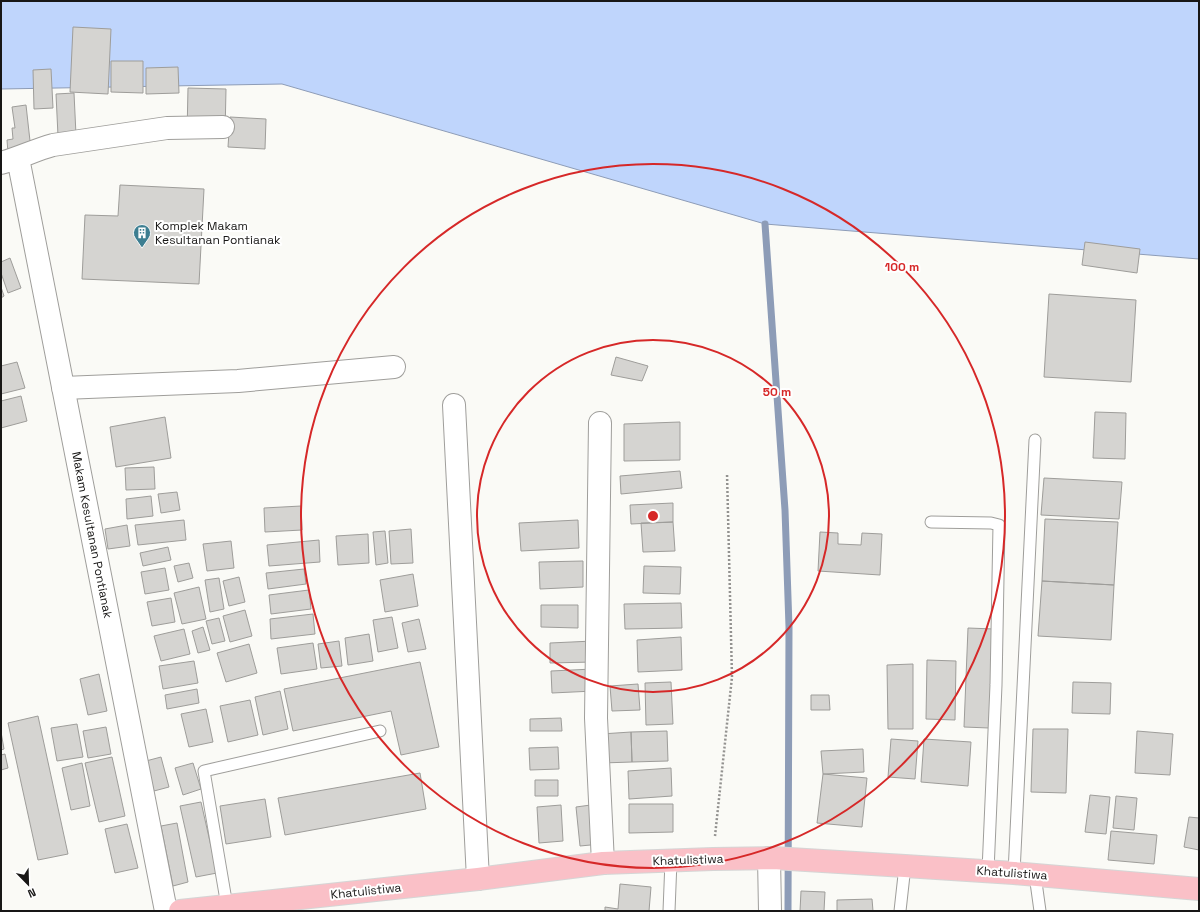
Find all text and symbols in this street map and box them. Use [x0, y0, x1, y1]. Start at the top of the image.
place label: Komplek Makam Kesultanan Pontianak [155, 218, 281, 248]
building icon: Komplek Makam Kesultanan Pontianak [132, 223, 152, 248]
text: 100 m [885, 259, 919, 275]
text: 50 m [763, 384, 791, 400]
street label: Makam Kesultanan Pontianak [68, 450, 116, 620]
centre of rings [646, 509, 660, 523]
street label: Khatulistiwa [652, 851, 724, 869]
street label: Khatulistiwa [976, 863, 1048, 883]
north arrow [8, 864, 48, 904]
street label: Khatulistiwa [330, 879, 402, 903]
text: N [26, 885, 38, 901]

